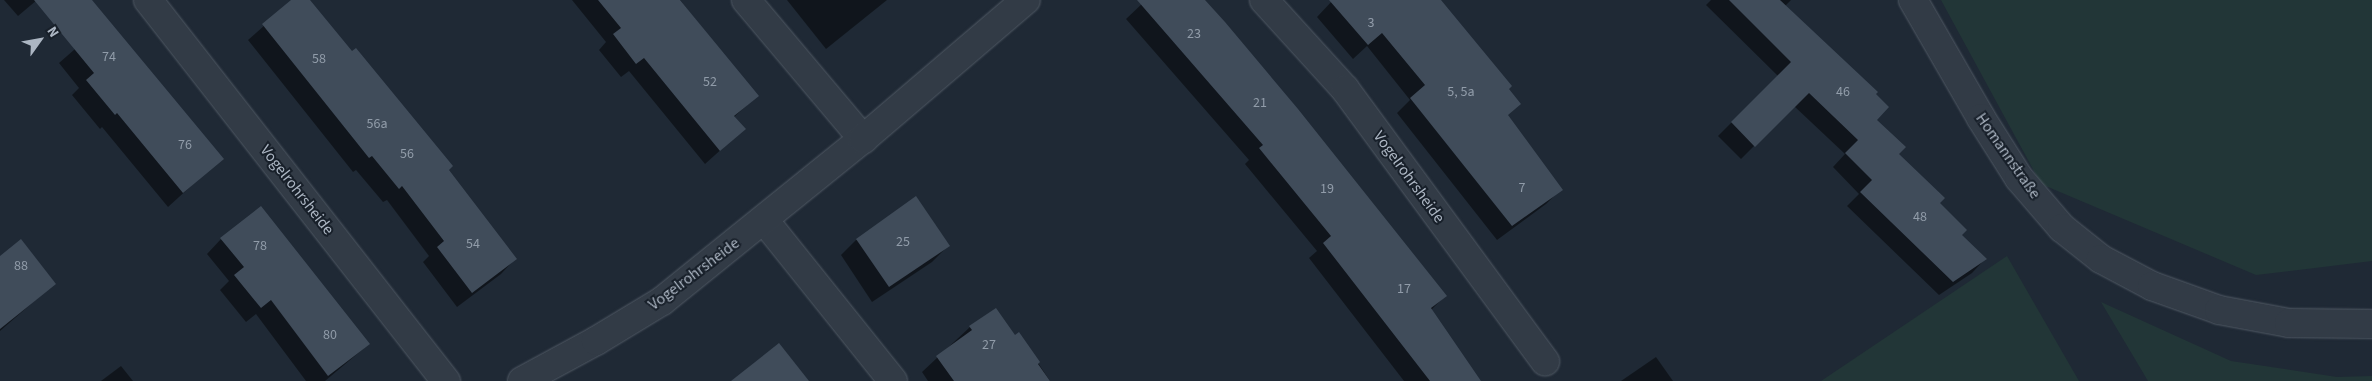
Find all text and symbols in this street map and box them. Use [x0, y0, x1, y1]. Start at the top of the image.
north arrow [15, 15, 65, 65]
house number: 3 [1368, 15, 1374, 31]
text: N [42, 23, 64, 41]
house number: 23 [1187, 26, 1201, 42]
house number: 74 [102, 49, 116, 65]
house number: 58 [312, 51, 326, 67]
house number: 52 [703, 74, 717, 90]
house number: 5, 5a [1447, 84, 1475, 100]
house number: 46 [1836, 84, 1850, 100]
house number: 21 [1253, 95, 1267, 111]
street label: Homannstraße [1971, 109, 2045, 203]
house number: 56a [367, 116, 387, 132]
street label: Vogelrohrsheide [1369, 127, 1449, 227]
house number: 76 [178, 137, 192, 153]
street label: Vogelrohrsheide [256, 141, 338, 239]
house number: 56 [400, 146, 414, 162]
house number: 7 [1519, 180, 1525, 196]
house number: 19 [1320, 181, 1334, 197]
house number: 48 [1913, 209, 1927, 225]
street label: Vogelrohrsheide [645, 234, 743, 314]
house number: 25 [896, 234, 910, 250]
house number: 54 [466, 236, 480, 252]
house number: 78 [253, 238, 267, 254]
house number: 88 [14, 258, 28, 274]
house number: 17 [1397, 281, 1411, 297]
house number: 80 [323, 327, 337, 343]
house number: 27 [982, 337, 996, 353]

